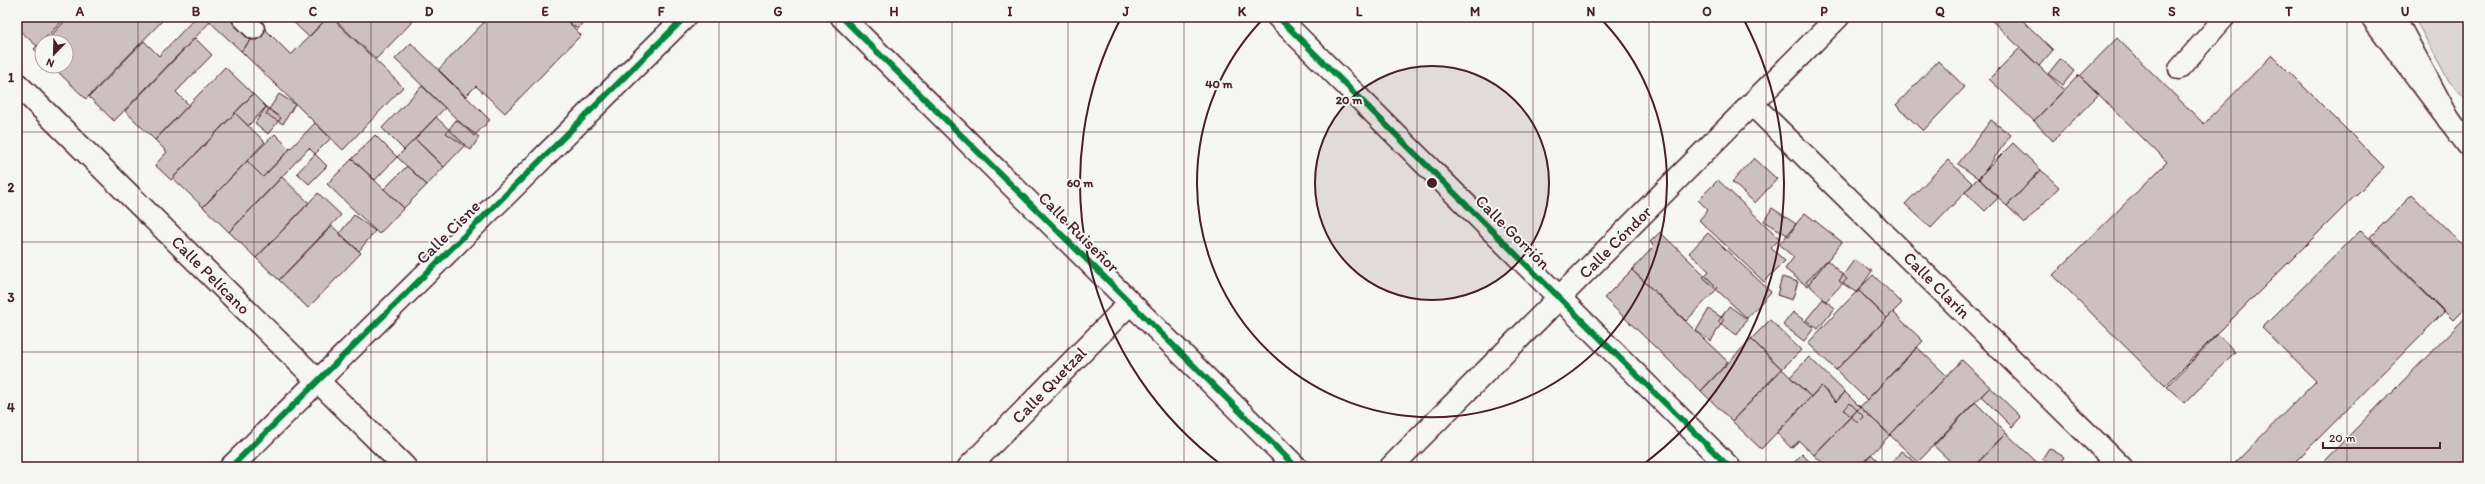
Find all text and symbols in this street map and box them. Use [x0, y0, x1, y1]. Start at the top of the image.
text: A [75, 4, 85, 19]
text: B [192, 4, 201, 19]
text: C [309, 4, 318, 19]
text: D [425, 4, 434, 19]
text: E [541, 4, 549, 19]
text: F [658, 4, 665, 19]
text: G [774, 4, 783, 19]
text: H [890, 4, 899, 19]
text: I [1008, 4, 1013, 19]
text: J [1122, 4, 1130, 19]
text: K [1238, 4, 1247, 19]
text: L [1356, 4, 1363, 19]
text: M [1470, 4, 1480, 19]
text: N [1587, 4, 1596, 19]
text: O [1702, 4, 1712, 19]
text: P [1820, 4, 1828, 19]
text: Q [1935, 4, 1945, 19]
text: R [2052, 4, 2060, 19]
text: S [2168, 4, 2176, 19]
text: T [2284, 4, 2293, 19]
text: U [2401, 4, 2410, 19]
north arrow [34, 34, 74, 74]
text: N [44, 55, 56, 70]
text: 1 [8, 70, 14, 85]
text: 40 m [1205, 77, 1234, 91]
text: 20 m [1336, 93, 1363, 107]
text: 60 m [1067, 176, 1094, 190]
centre of rings [1425, 176, 1439, 190]
text: 2 [8, 180, 15, 195]
street label: Calle Ruiseñor [1034, 187, 1124, 277]
street label: Calle Gorrión [1472, 191, 1554, 273]
street label: Calle Cisne [412, 196, 484, 268]
street label: Calle Cóndor [1574, 201, 1656, 283]
street label: Calle Pelícano [168, 232, 254, 318]
street label: Calle Clarín [1900, 248, 1974, 322]
text: 3 [7, 290, 15, 305]
street label: Calle Quetzal [1008, 342, 1091, 427]
text: 4 [7, 400, 15, 415]
scale bar [2323, 424, 2440, 450]
text: 20 m [2329, 431, 2356, 445]

